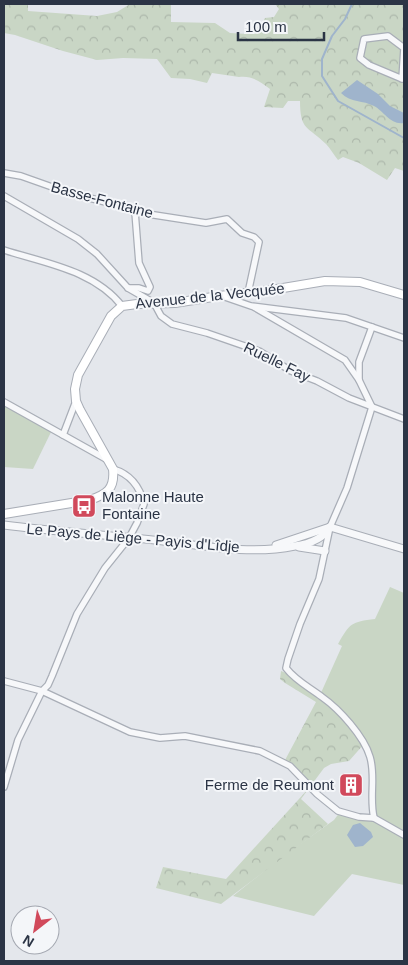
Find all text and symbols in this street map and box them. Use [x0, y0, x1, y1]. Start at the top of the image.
scale bar [238, 10, 324, 42]
text: 100 m [245, 18, 287, 35]
street label: Basse-Fontaine [49, 178, 155, 221]
street label: Avenue de la Vecquée [135, 279, 285, 312]
street label: Ruelle Fay [241, 338, 314, 385]
place label: Malonne Haute Fontaine [102, 488, 204, 522]
bus stop icon: Malonne Haute Fontaine [71, 493, 97, 519]
street label: Le Pays de Liège - Payis d'Lîdje [26, 520, 240, 555]
building icon: Ferme de Reumont [338, 772, 364, 798]
place label: Ferme de Reumont [205, 776, 335, 793]
north arrow [10, 905, 60, 955]
text: N [20, 932, 37, 951]

